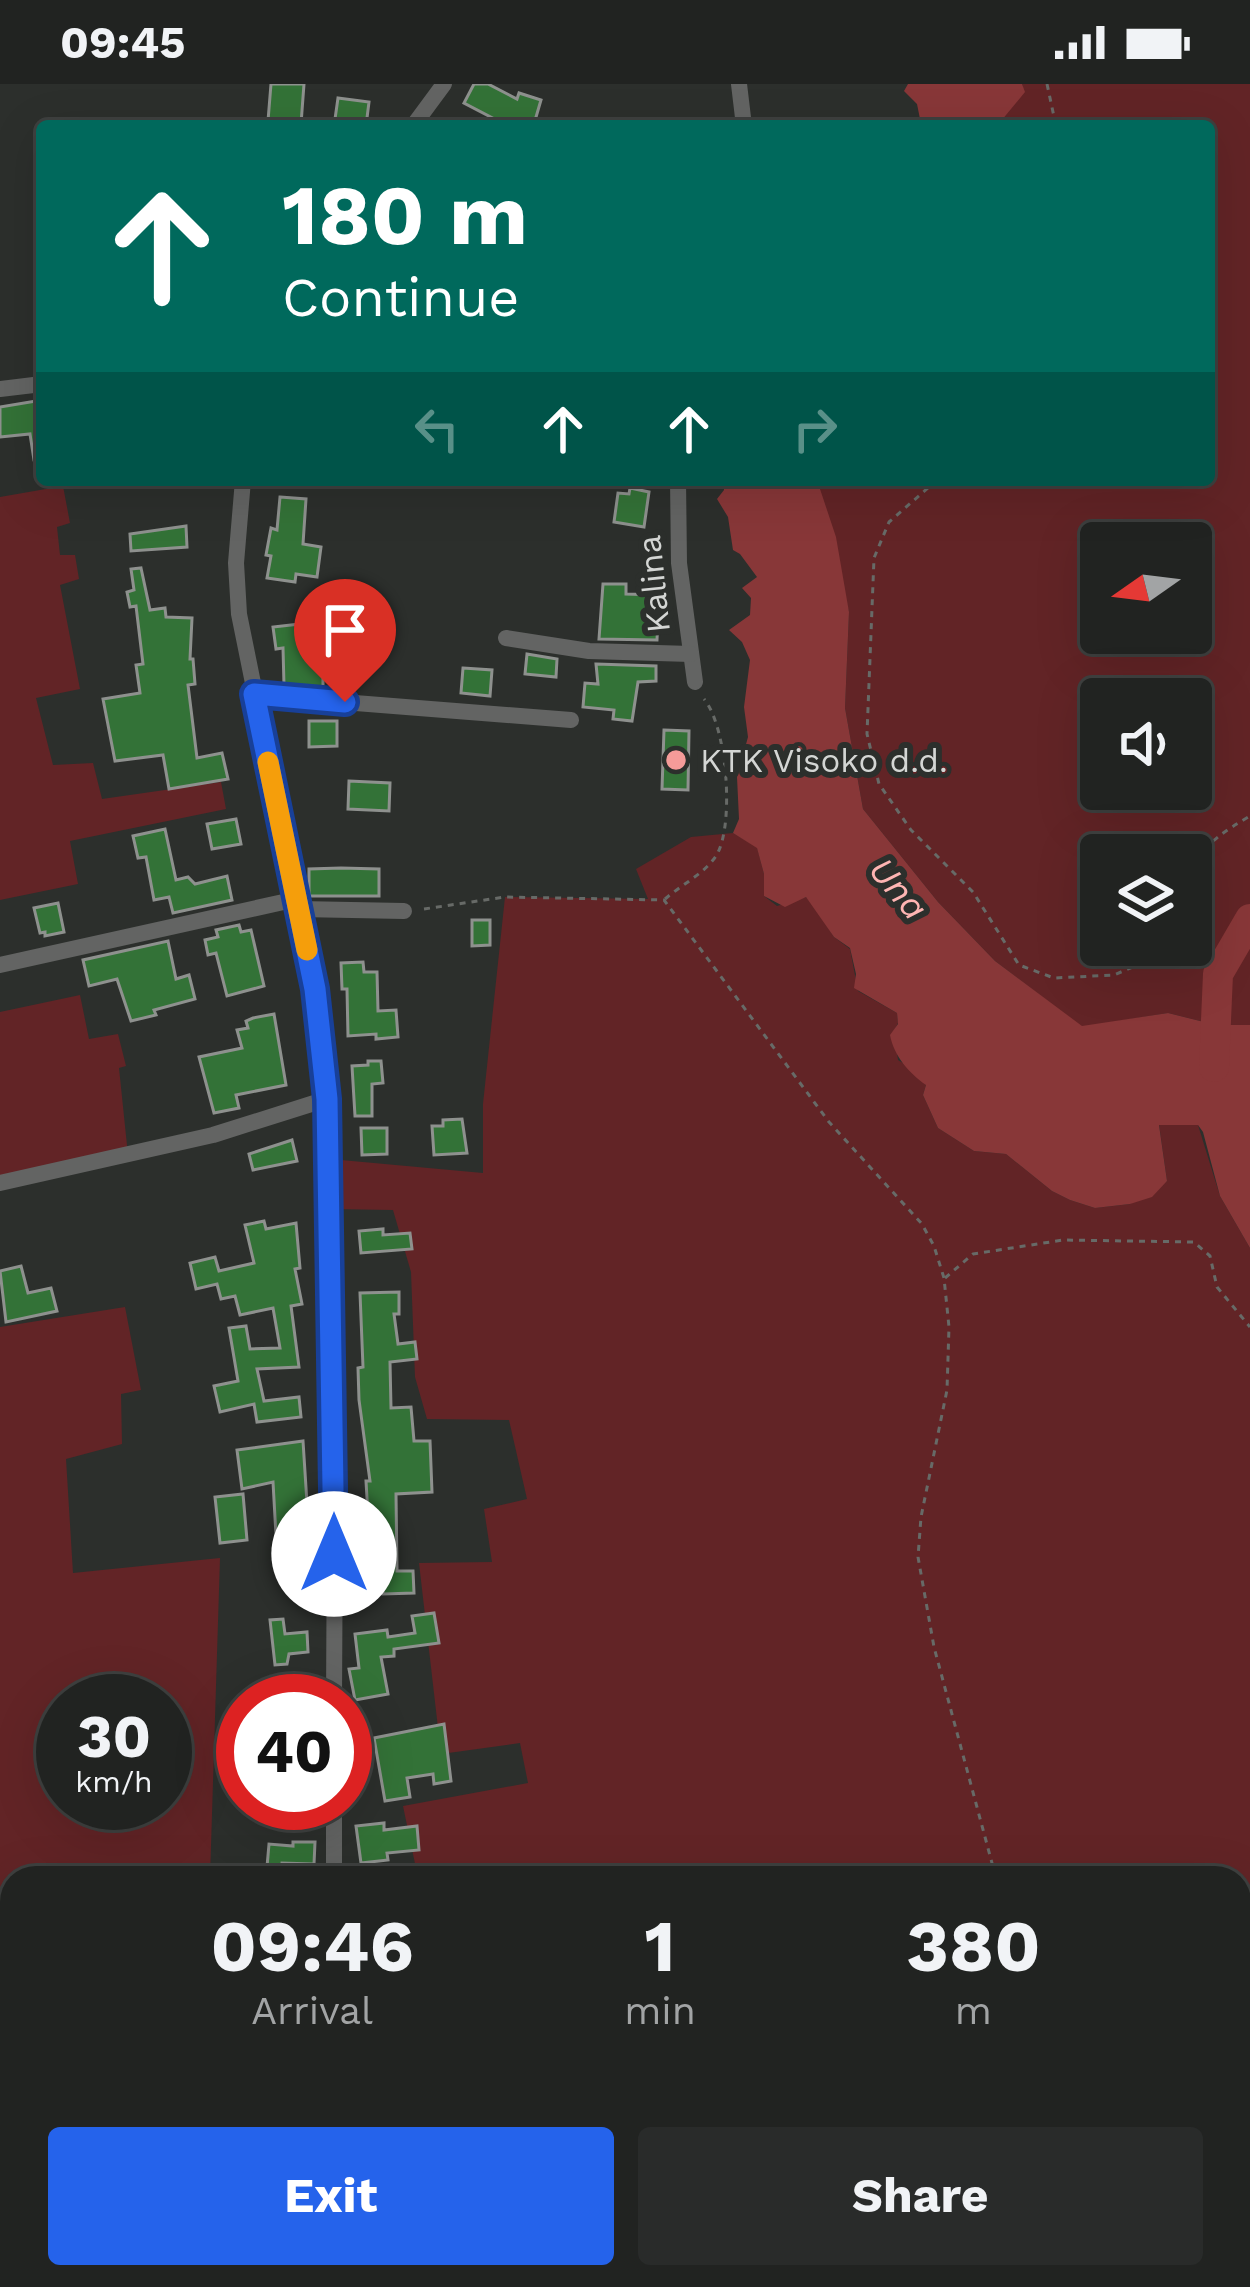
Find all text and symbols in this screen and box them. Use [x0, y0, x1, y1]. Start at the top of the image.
text: 09:45 [60, 16, 186, 69]
text: 180 m [282, 166, 528, 264]
icon: ahead [84, 168, 240, 324]
text: Continue [282, 266, 519, 329]
icon: left [404, 396, 470, 462]
icon: ahead [530, 396, 596, 462]
icon: ahead [656, 396, 722, 462]
icon: right [782, 396, 848, 462]
north arrow [1080, 522, 1212, 654]
map controls [1080, 522, 1212, 966]
street label: Kalina [629, 533, 678, 635]
pin [294, 579, 396, 702]
icon: arrive [312, 597, 378, 663]
button: sound [1080, 678, 1212, 810]
place label: KTK Visoko d.d. [700, 741, 948, 780]
marker: KTK Visoko d.d. [663, 747, 689, 773]
button: layers [1080, 834, 1212, 966]
water label: Una [860, 849, 936, 928]
position arrow [271, 1491, 397, 1617]
speed limit sign: 40 [216, 1674, 372, 1830]
text: 30 [77, 1701, 151, 1772]
text: km/h [75, 1764, 153, 1799]
text: 09:46 [210, 1904, 414, 1988]
text: 1 [645, 1904, 676, 1988]
text: 380 [906, 1904, 1041, 1988]
text: Arrival [251, 1988, 373, 2033]
text: min [624, 1988, 696, 2033]
text: m [955, 1988, 992, 2033]
button: Exit [48, 2127, 614, 2265]
button: Share [638, 2127, 1203, 2265]

